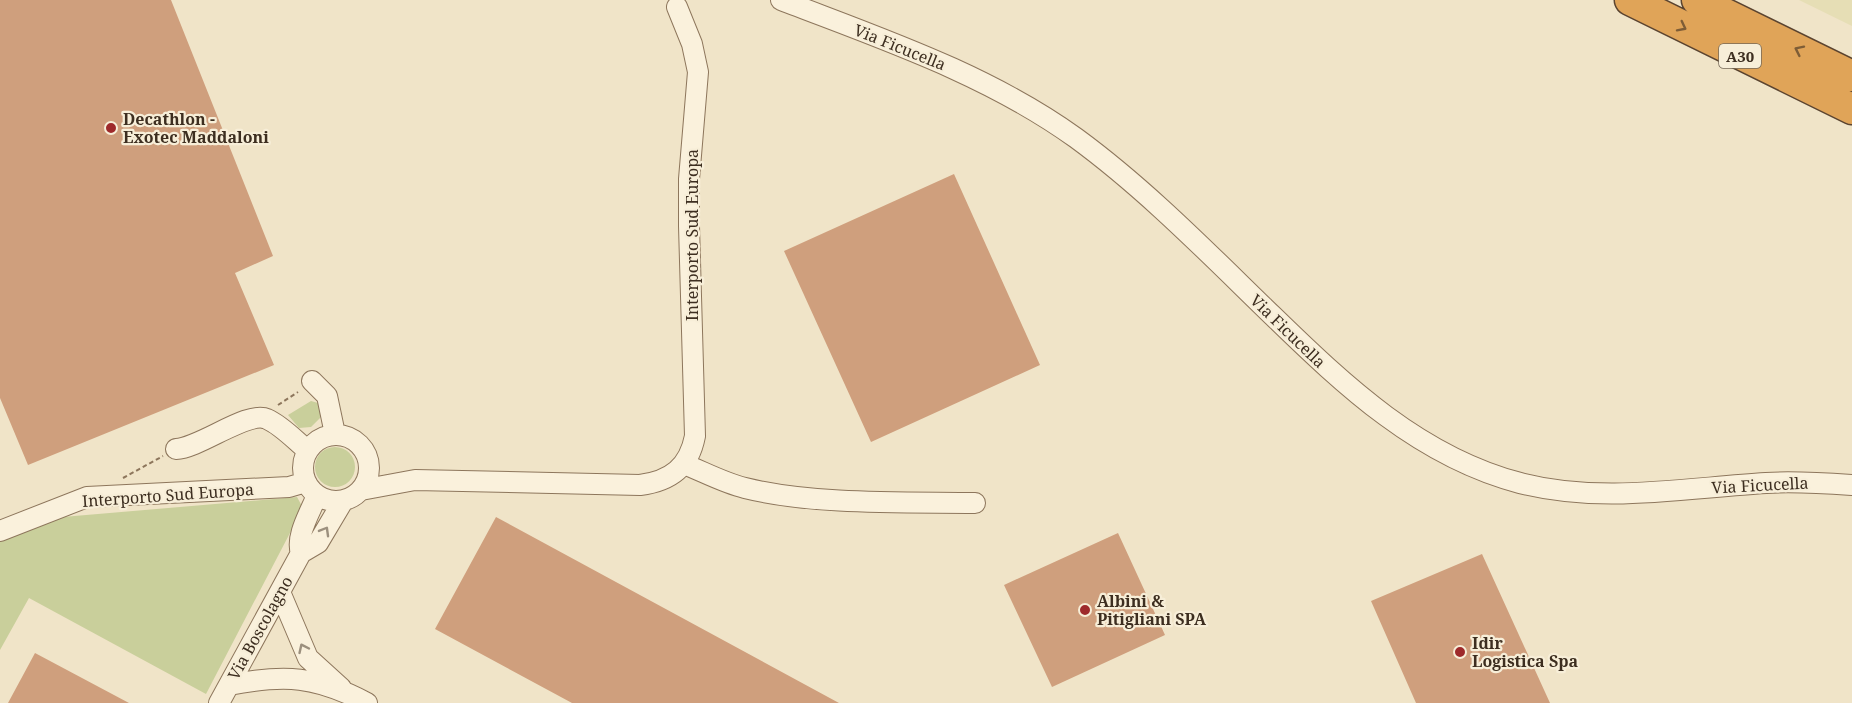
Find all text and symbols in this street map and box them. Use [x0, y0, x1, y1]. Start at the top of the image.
street label: Via Ficucella [851, 19, 949, 75]
one-way arrow [1676, 19, 1687, 31]
road number: A30 [1719, 44, 1761, 68]
one-way arrow [1795, 46, 1806, 58]
place label: Decathlon - Exotec Maddaloni [123, 108, 269, 148]
marker: Decathlon - Exotec Maddaloni [104, 121, 118, 135]
street label: Interporto Sud Europa [681, 149, 703, 321]
street label: Via Ficucella [1245, 289, 1331, 373]
street label: Via Ficucella [1711, 471, 1809, 499]
street label: Interporto Sud Europa [81, 478, 255, 512]
one-way arrow [318, 526, 329, 537]
street label: Via Boscolagno [222, 572, 298, 684]
place label: Albini & Pitigliani SPA [1097, 590, 1207, 630]
marker: Albini & Pitigliani SPA [1078, 603, 1092, 617]
place label: Idir Logistica Spa [1472, 632, 1578, 672]
one-way arrow [299, 643, 311, 654]
marker: Idir Logistica Spa [1453, 645, 1467, 659]

